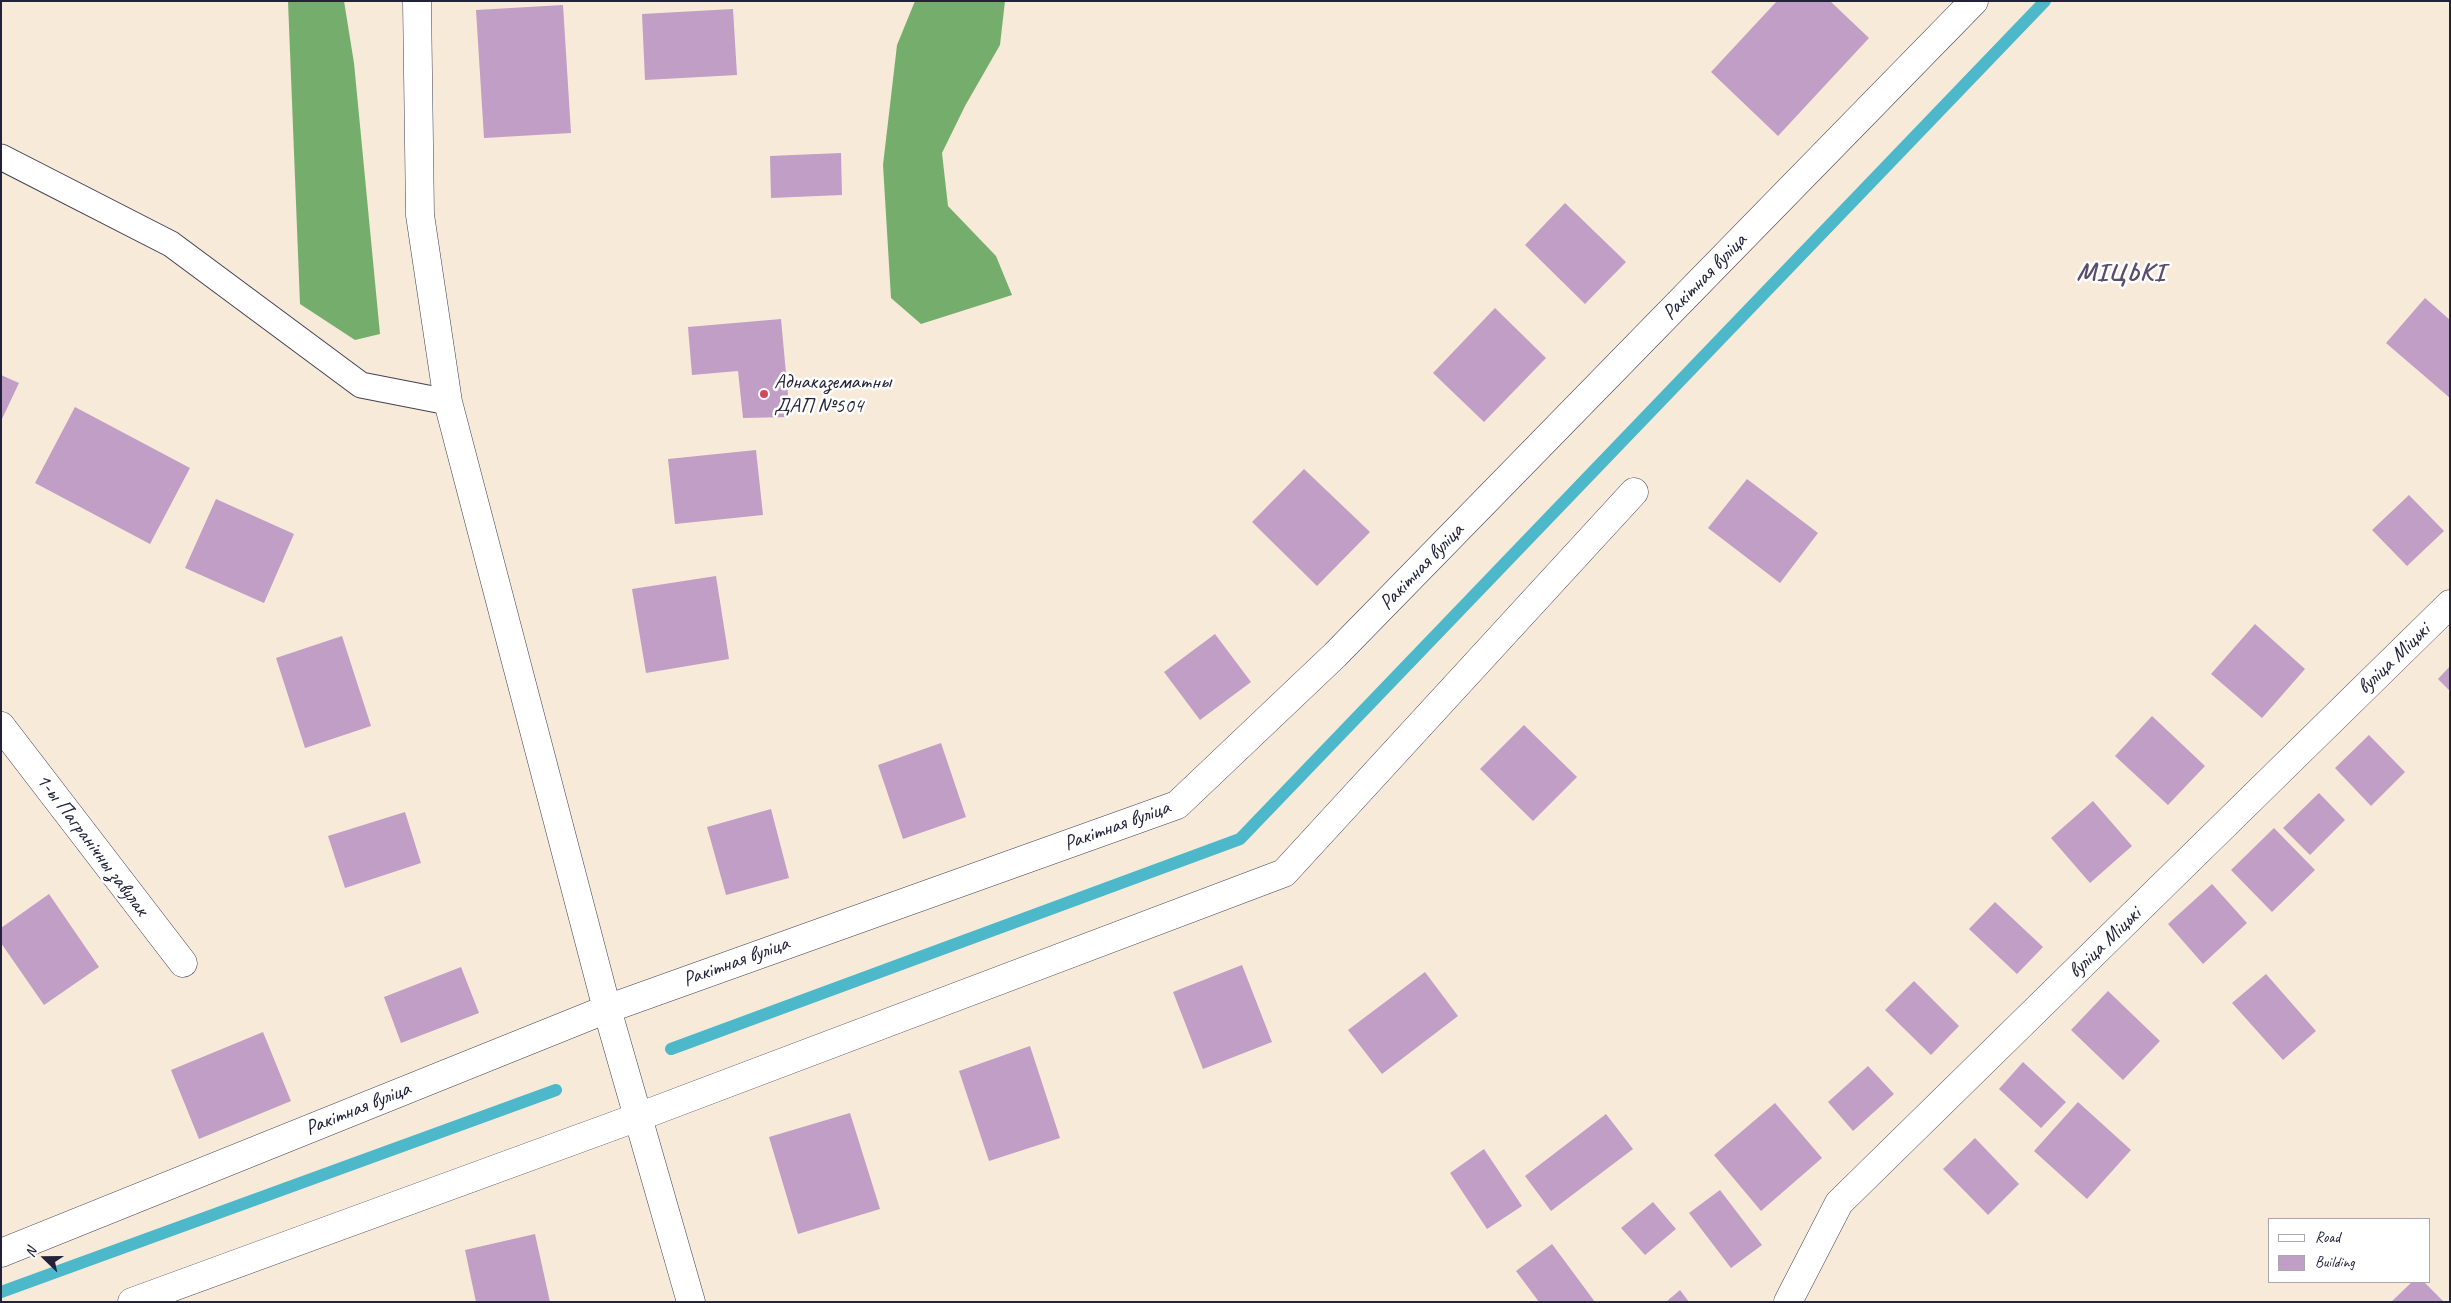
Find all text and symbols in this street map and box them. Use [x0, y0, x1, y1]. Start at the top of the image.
street label: Ракітная вуліца [1657, 228, 1753, 326]
district label: МІЦЬКІ [2075, 257, 2167, 289]
place label: Аднаказематны ДАП №504 [774, 369, 891, 419]
marker: Аднаказематны ДАП №504 [758, 388, 770, 400]
street label: Ракітная вуліца [1374, 518, 1470, 616]
street label: вуліца Міцькі [2352, 618, 2436, 700]
street label: 1-ы Пагранічны завулак [30, 769, 154, 921]
street label: Ракітная вуліца [1061, 795, 1173, 857]
street label: вуліца Міцькі [2063, 902, 2147, 984]
street label: Ракітная вуліца [680, 931, 792, 993]
street label: Ракітная вуліца [302, 1077, 414, 1141]
legend [2268, 1218, 2431, 1283]
text: Road [2315, 1228, 2340, 1247]
north arrow [20, 1233, 70, 1283]
text: N [21, 1245, 40, 1259]
text: Building [2315, 1253, 2354, 1272]

